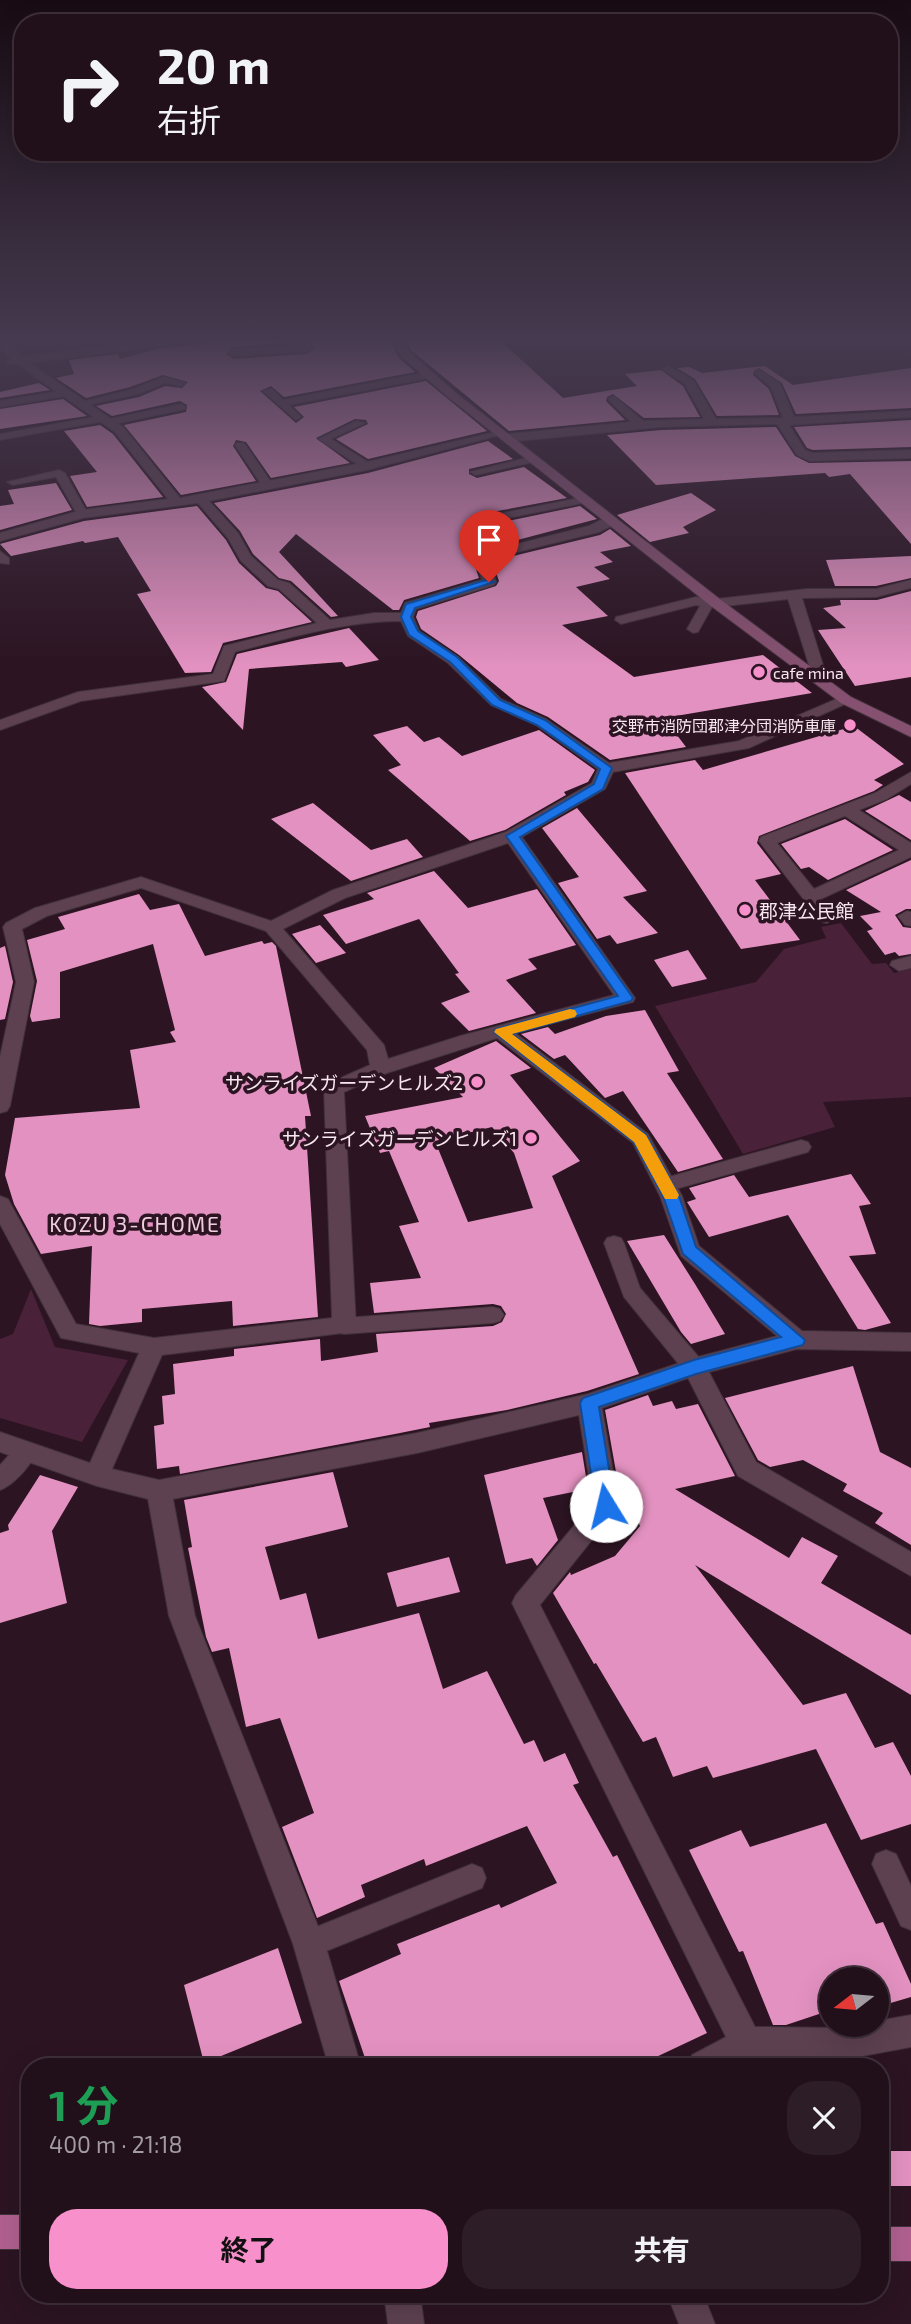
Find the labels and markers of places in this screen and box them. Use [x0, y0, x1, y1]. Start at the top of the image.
pin [459, 510, 519, 582]
place label: cafe mina [773, 663, 844, 682]
marker: cafe mina [751, 664, 767, 680]
place label: 交野市消防団郡津分団消防車庫 [612, 716, 836, 735]
marker: 交野市消防団郡津分団消防車庫 [842, 717, 858, 733]
place label: 郡津公民館 [759, 899, 854, 922]
marker: 郡津公民館 [737, 902, 753, 918]
place label: サンライズガーデンヒルズ2 [225, 1071, 463, 1094]
marker: サンライズガーデンヒルズ2 [469, 1074, 485, 1090]
place label: サンライズガーデンヒルズ1 [282, 1127, 517, 1150]
marker: サンライズガーデンヒルズ1 [523, 1130, 539, 1146]

